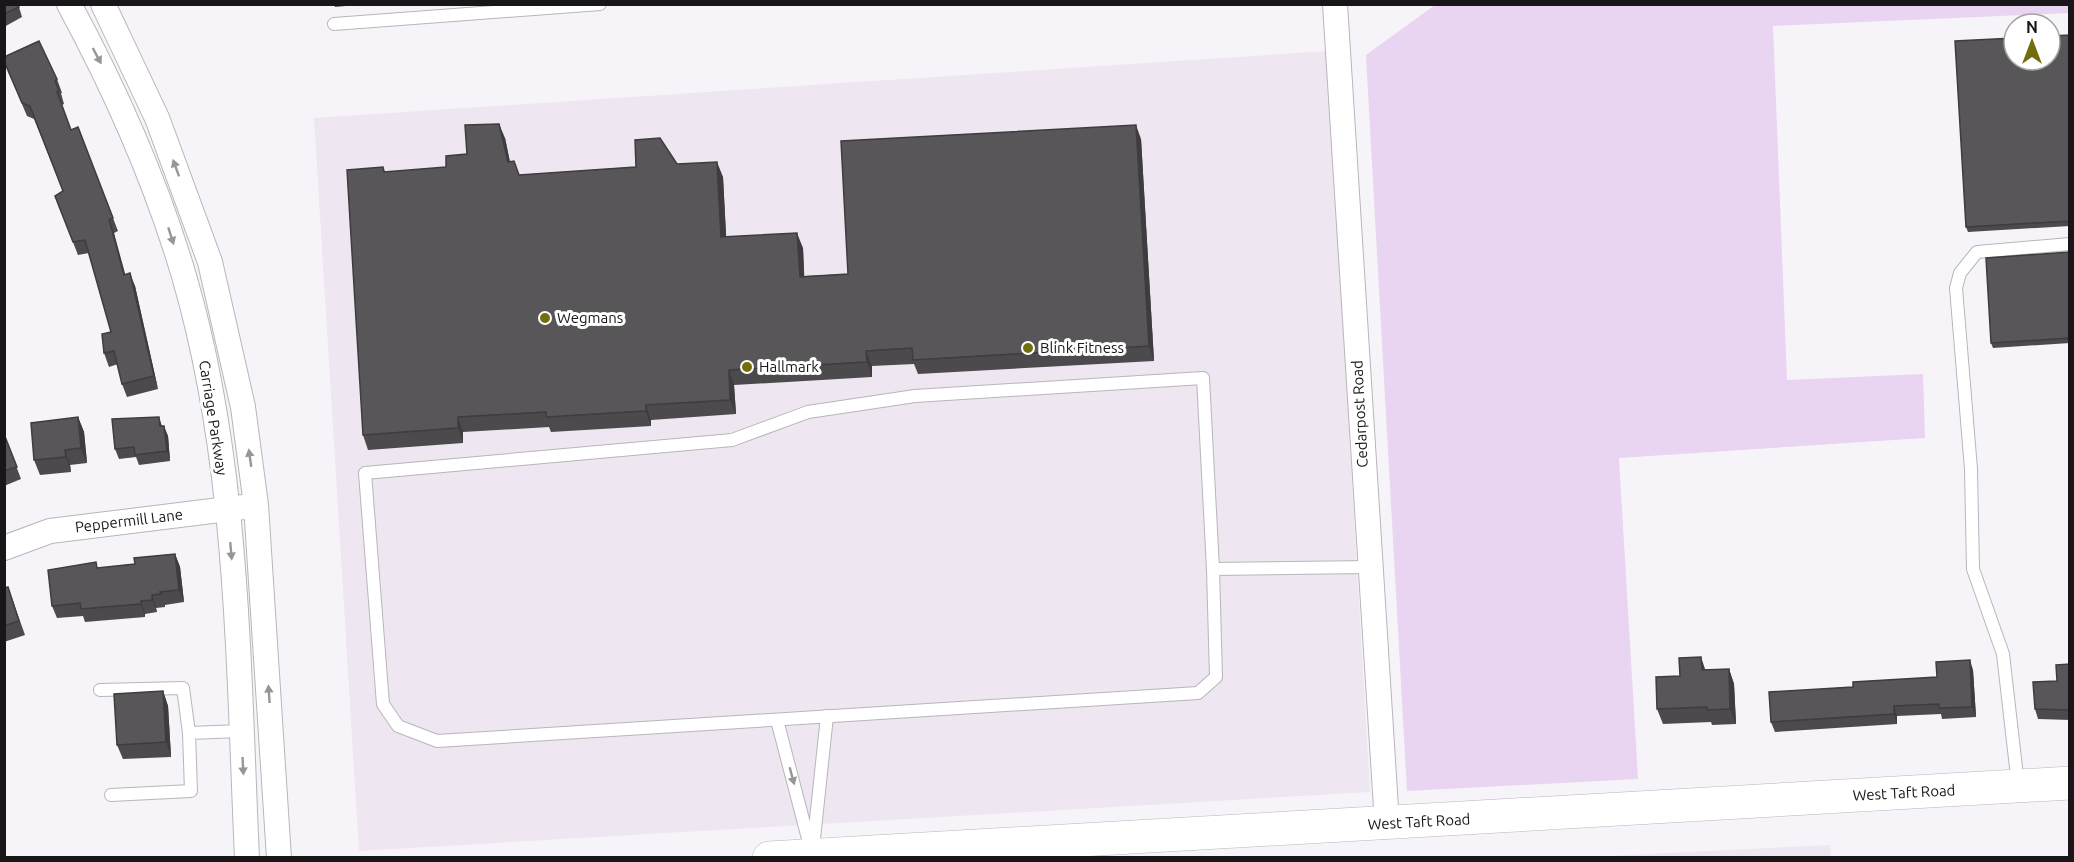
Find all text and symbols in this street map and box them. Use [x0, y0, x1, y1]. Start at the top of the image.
north arrow [2002, 12, 2062, 72]
text: N [2026, 18, 2038, 36]
one-way arrow [92, 48, 102, 65]
one-way arrow [170, 159, 180, 177]
one-way arrow [167, 227, 176, 245]
place label: Wegmans [557, 309, 623, 326]
marker: Wegmans [538, 311, 552, 325]
place label: Blink Fitness [1040, 339, 1124, 356]
marker: Blink Fitness [1021, 341, 1035, 355]
place label: Hallmark [759, 358, 819, 375]
street label: Carriage Parkway [196, 359, 231, 477]
marker: Hallmark [740, 360, 754, 374]
street label: Cedarpost Road [1348, 360, 1371, 468]
one-way arrow [245, 449, 254, 468]
street label: Peppermill Lane [74, 505, 184, 536]
one-way arrow [226, 541, 236, 560]
one-way arrow [264, 685, 274, 704]
one-way arrow [238, 757, 247, 776]
one-way arrow [787, 767, 797, 785]
street label: West Taft Road [1852, 781, 1956, 804]
street label: West Taft Road [1367, 810, 1471, 833]

